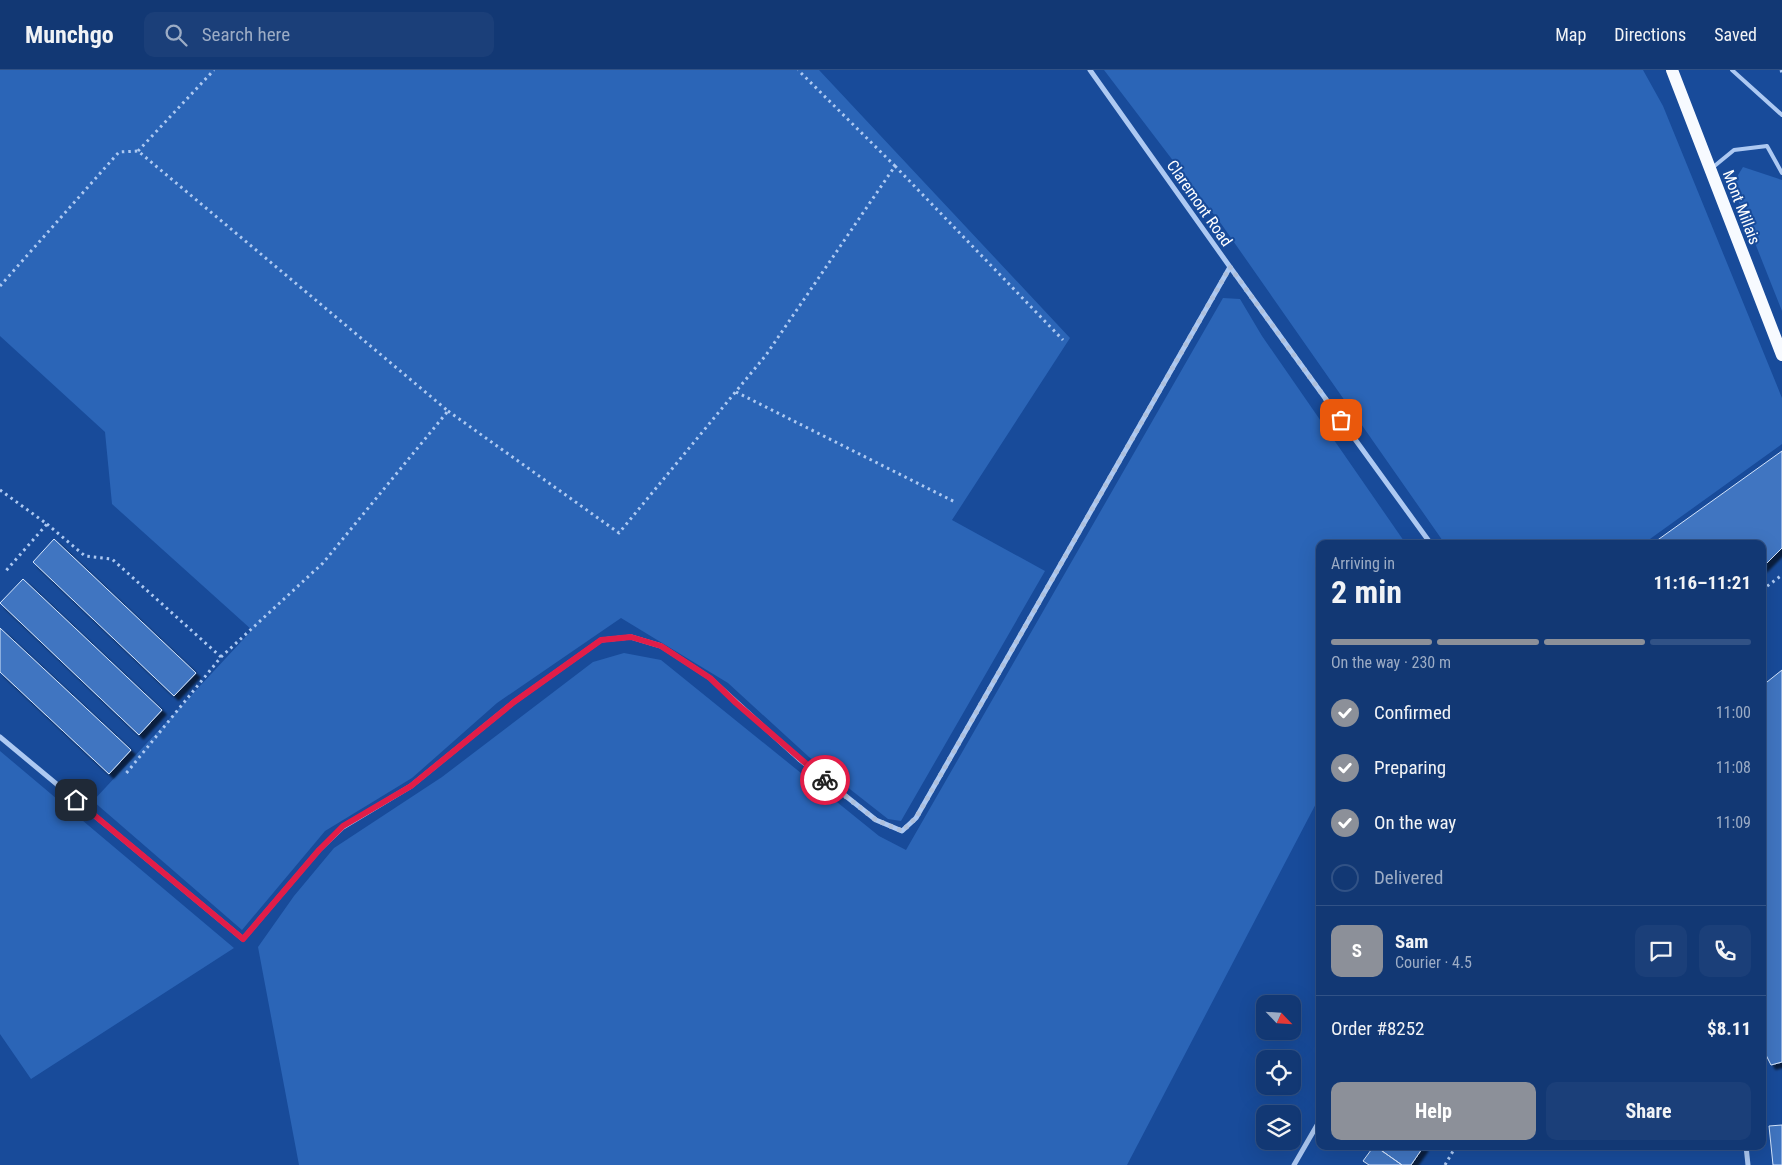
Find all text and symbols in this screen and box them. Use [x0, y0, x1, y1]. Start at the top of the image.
search box [144, 12, 494, 57]
text: Munchgo [25, 21, 114, 49]
icon: search [162, 21, 190, 49]
text: Search here [202, 23, 290, 46]
text: Map [1555, 24, 1586, 45]
text: Directions [1614, 24, 1686, 45]
text: Saved [1714, 24, 1757, 45]
street label: Claremont Road [1163, 156, 1236, 250]
street label: Mont Millais [1719, 167, 1764, 247]
pin [1320, 399, 1362, 441]
icon: bag [1327, 406, 1355, 434]
text: Arriving in [1331, 554, 1395, 573]
text: 11:16–11:21 [1653, 571, 1751, 594]
text: 2 min [1331, 573, 1402, 611]
text: On the way · 230 m [1331, 653, 1451, 672]
icon: check [1331, 699, 1359, 727]
text: Confirmed [1374, 701, 1451, 724]
text: 11:00 [1716, 703, 1751, 722]
icon: check [1331, 754, 1359, 782]
courier [800, 755, 850, 805]
text: Preparing [1374, 756, 1446, 779]
text: 11:08 [1716, 758, 1751, 777]
icon: bike [811, 766, 839, 794]
pin [55, 779, 97, 821]
icon: home [62, 786, 90, 814]
icon: check [1331, 809, 1359, 837]
text: On the way [1374, 811, 1456, 834]
text: 11:09 [1716, 813, 1751, 832]
text: Delivered [1374, 866, 1443, 889]
button: chat [1635, 925, 1687, 977]
button: phone [1699, 925, 1751, 977]
text: Sam [1395, 930, 1428, 953]
text: S [1352, 939, 1362, 962]
text: Courier · 4.5 [1395, 953, 1472, 972]
north arrow [1256, 995, 1301, 1040]
map controls [1256, 995, 1301, 1150]
text: Order #8252 [1331, 1017, 1424, 1040]
text: $8.11 [1707, 1017, 1751, 1040]
button: locate [1256, 1050, 1301, 1095]
button: Help [1331, 1082, 1536, 1140]
button: Share [1546, 1082, 1751, 1140]
button: layers [1256, 1105, 1301, 1150]

